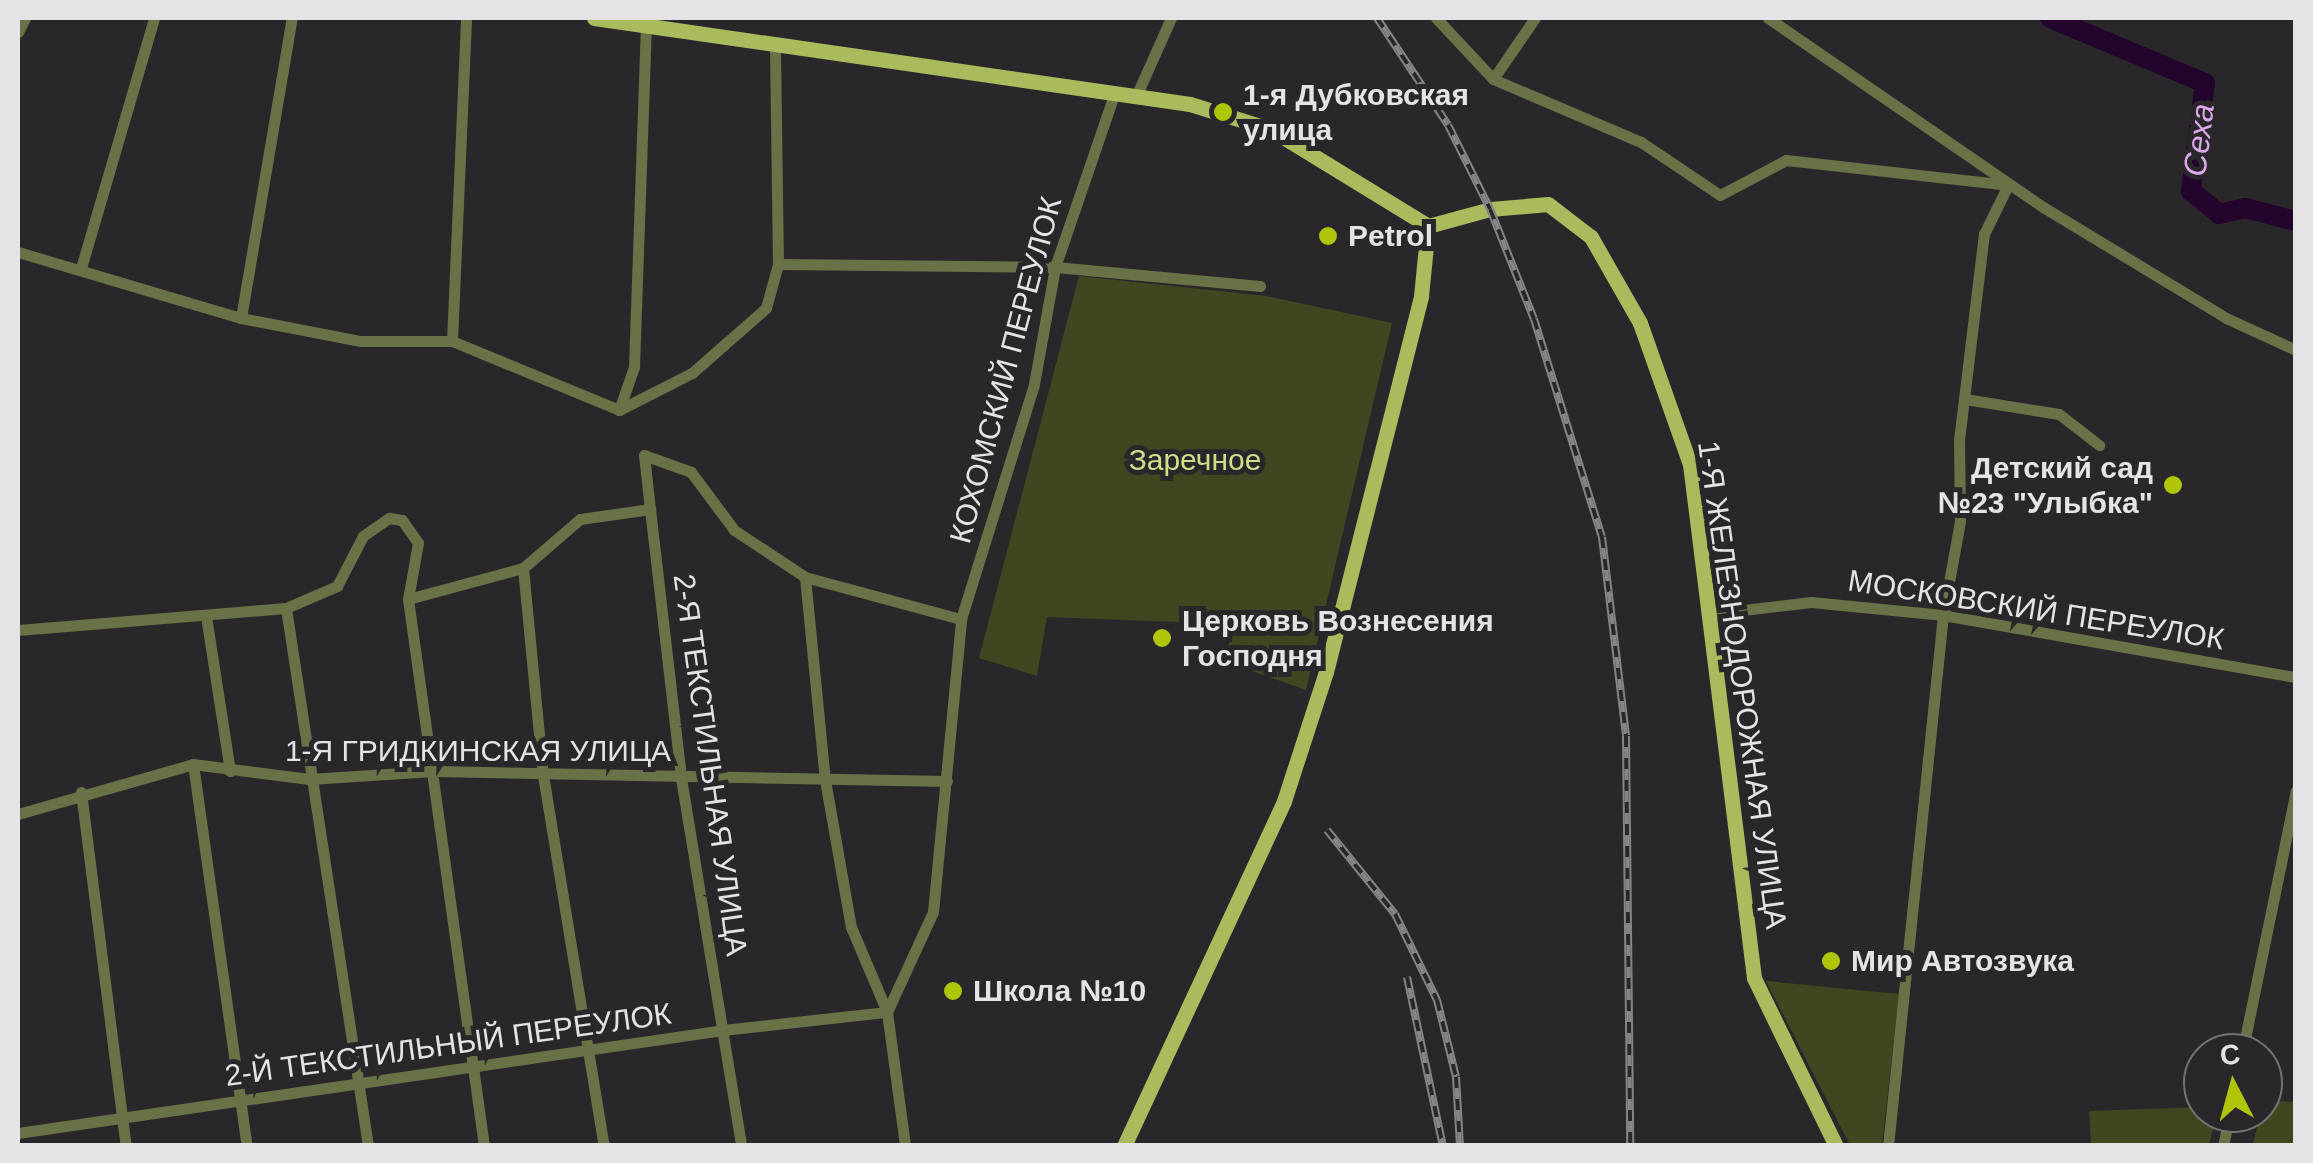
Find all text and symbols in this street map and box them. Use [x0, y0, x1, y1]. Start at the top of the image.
place label: 1-я Дубковская улица [1243, 77, 1469, 148]
marker: 1-я Дубковская улица [1212, 101, 1234, 123]
water label: Сеха [2175, 101, 2223, 179]
street label: КОХОМСКИЙ ПЕРЕУЛОК [942, 193, 1070, 547]
place label: Petrol [1348, 218, 1433, 254]
marker: Petrol [1317, 225, 1339, 247]
street label: 1-Я ЖЕЛЕЗНОДОРОЖНАЯ УЛИЦА [1690, 439, 1794, 931]
park label: Заречное [1129, 442, 1261, 478]
place label: Детский сад №23 "Улыбка" [1938, 450, 2153, 520]
marker: Детский сад №23 "Улыбка" [2162, 474, 2184, 496]
street label: МОСКОВСКИЙ ПЕРЕУЛОК [1845, 562, 2227, 658]
street label: 2-Я ТЕКСТИЛЬНАЯ УЛИЦА [665, 572, 755, 958]
place label: Церковь Вознесения Господня [1182, 603, 1494, 674]
marker: Церковь Вознесения Господня [1151, 627, 1173, 649]
street label: 1-Я ГРИДКИНСКАЯ УЛИЦА [285, 733, 671, 769]
place label: Мир Автозвука [1851, 943, 2074, 979]
marker: Мир Автозвука [1820, 950, 1842, 972]
place label: Школа №10 [973, 973, 1146, 1009]
marker: Школа №10 [942, 980, 964, 1002]
street label: 2-Й ТЕКСТИЛЬНЫЙ ПЕРЕУЛОК [223, 996, 673, 1094]
north arrow [2183, 1033, 2283, 1133]
text: С [2218, 1038, 2242, 1071]

